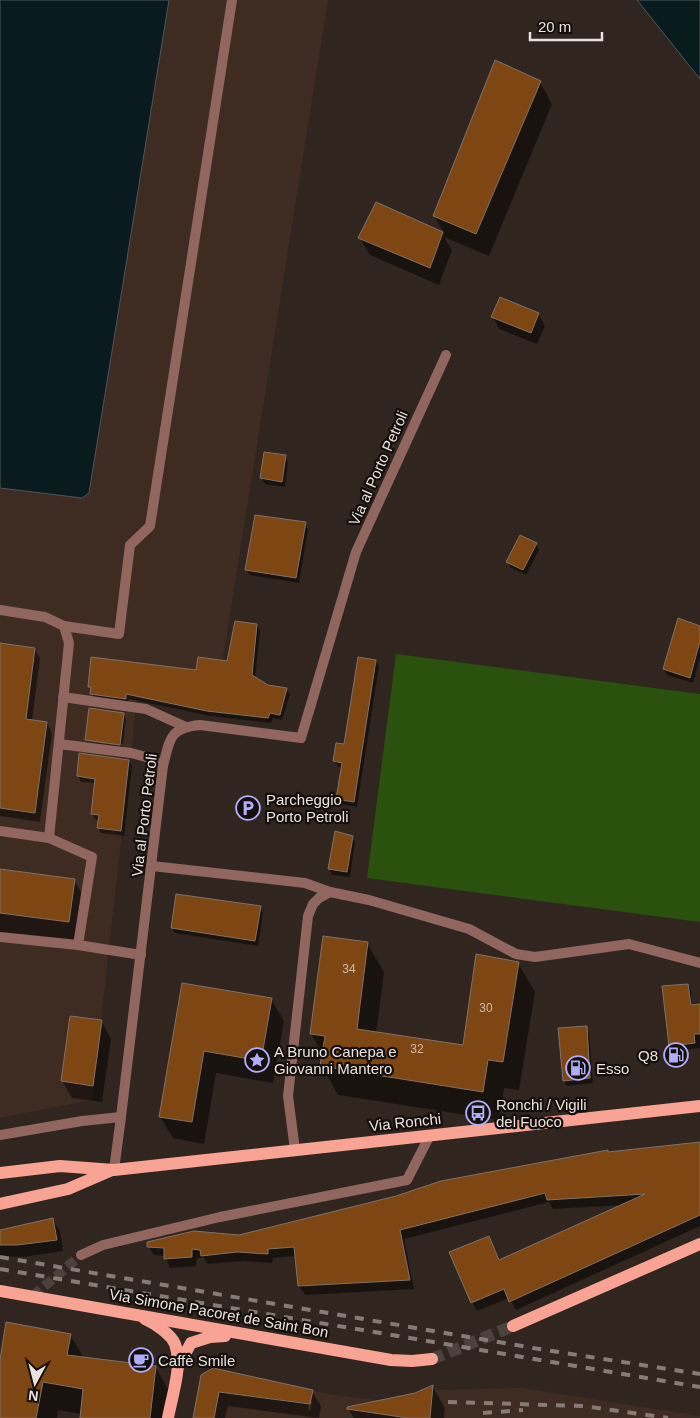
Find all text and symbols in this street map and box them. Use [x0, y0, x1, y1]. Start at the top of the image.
scale bar [530, 10, 602, 42]
text: 20 m [538, 18, 571, 35]
street label: Via al Porto Petroli [345, 408, 411, 528]
street label: Via al Porto Petroli [128, 752, 160, 878]
place label: Parcheggio Porto Petroli [266, 791, 349, 825]
parking icon: Parcheggio Porto Petroli [235, 795, 261, 821]
house number: 34 [342, 962, 356, 976]
house number: 30 [479, 1001, 493, 1015]
house number: 32 [410, 1042, 424, 1056]
fuel station icon: Q8 [663, 1042, 689, 1068]
place label: A Bruno Canepa e Giovanni Mantero [274, 1043, 397, 1077]
place icon: A Bruno Canepa e Giovanni Mantero [244, 1047, 270, 1073]
place label: Q8 [638, 1047, 658, 1064]
fuel station icon: Esso [565, 1055, 591, 1081]
place label: Esso [596, 1060, 629, 1077]
place label: Ronchi / Vigili del Fuoco [496, 1096, 587, 1130]
bus stop icon: Ronchi / Vigili del Fuoco [465, 1100, 491, 1126]
street label: Via Ronchi [368, 1110, 442, 1134]
street label: Via Simone Pacoret de Saint Bon [108, 1285, 330, 1341]
cafe icon: Caffè Smile [128, 1347, 154, 1373]
place label: Caffè Smile [158, 1352, 235, 1369]
north arrow [10, 1358, 60, 1408]
text: N [27, 1387, 39, 1404]

